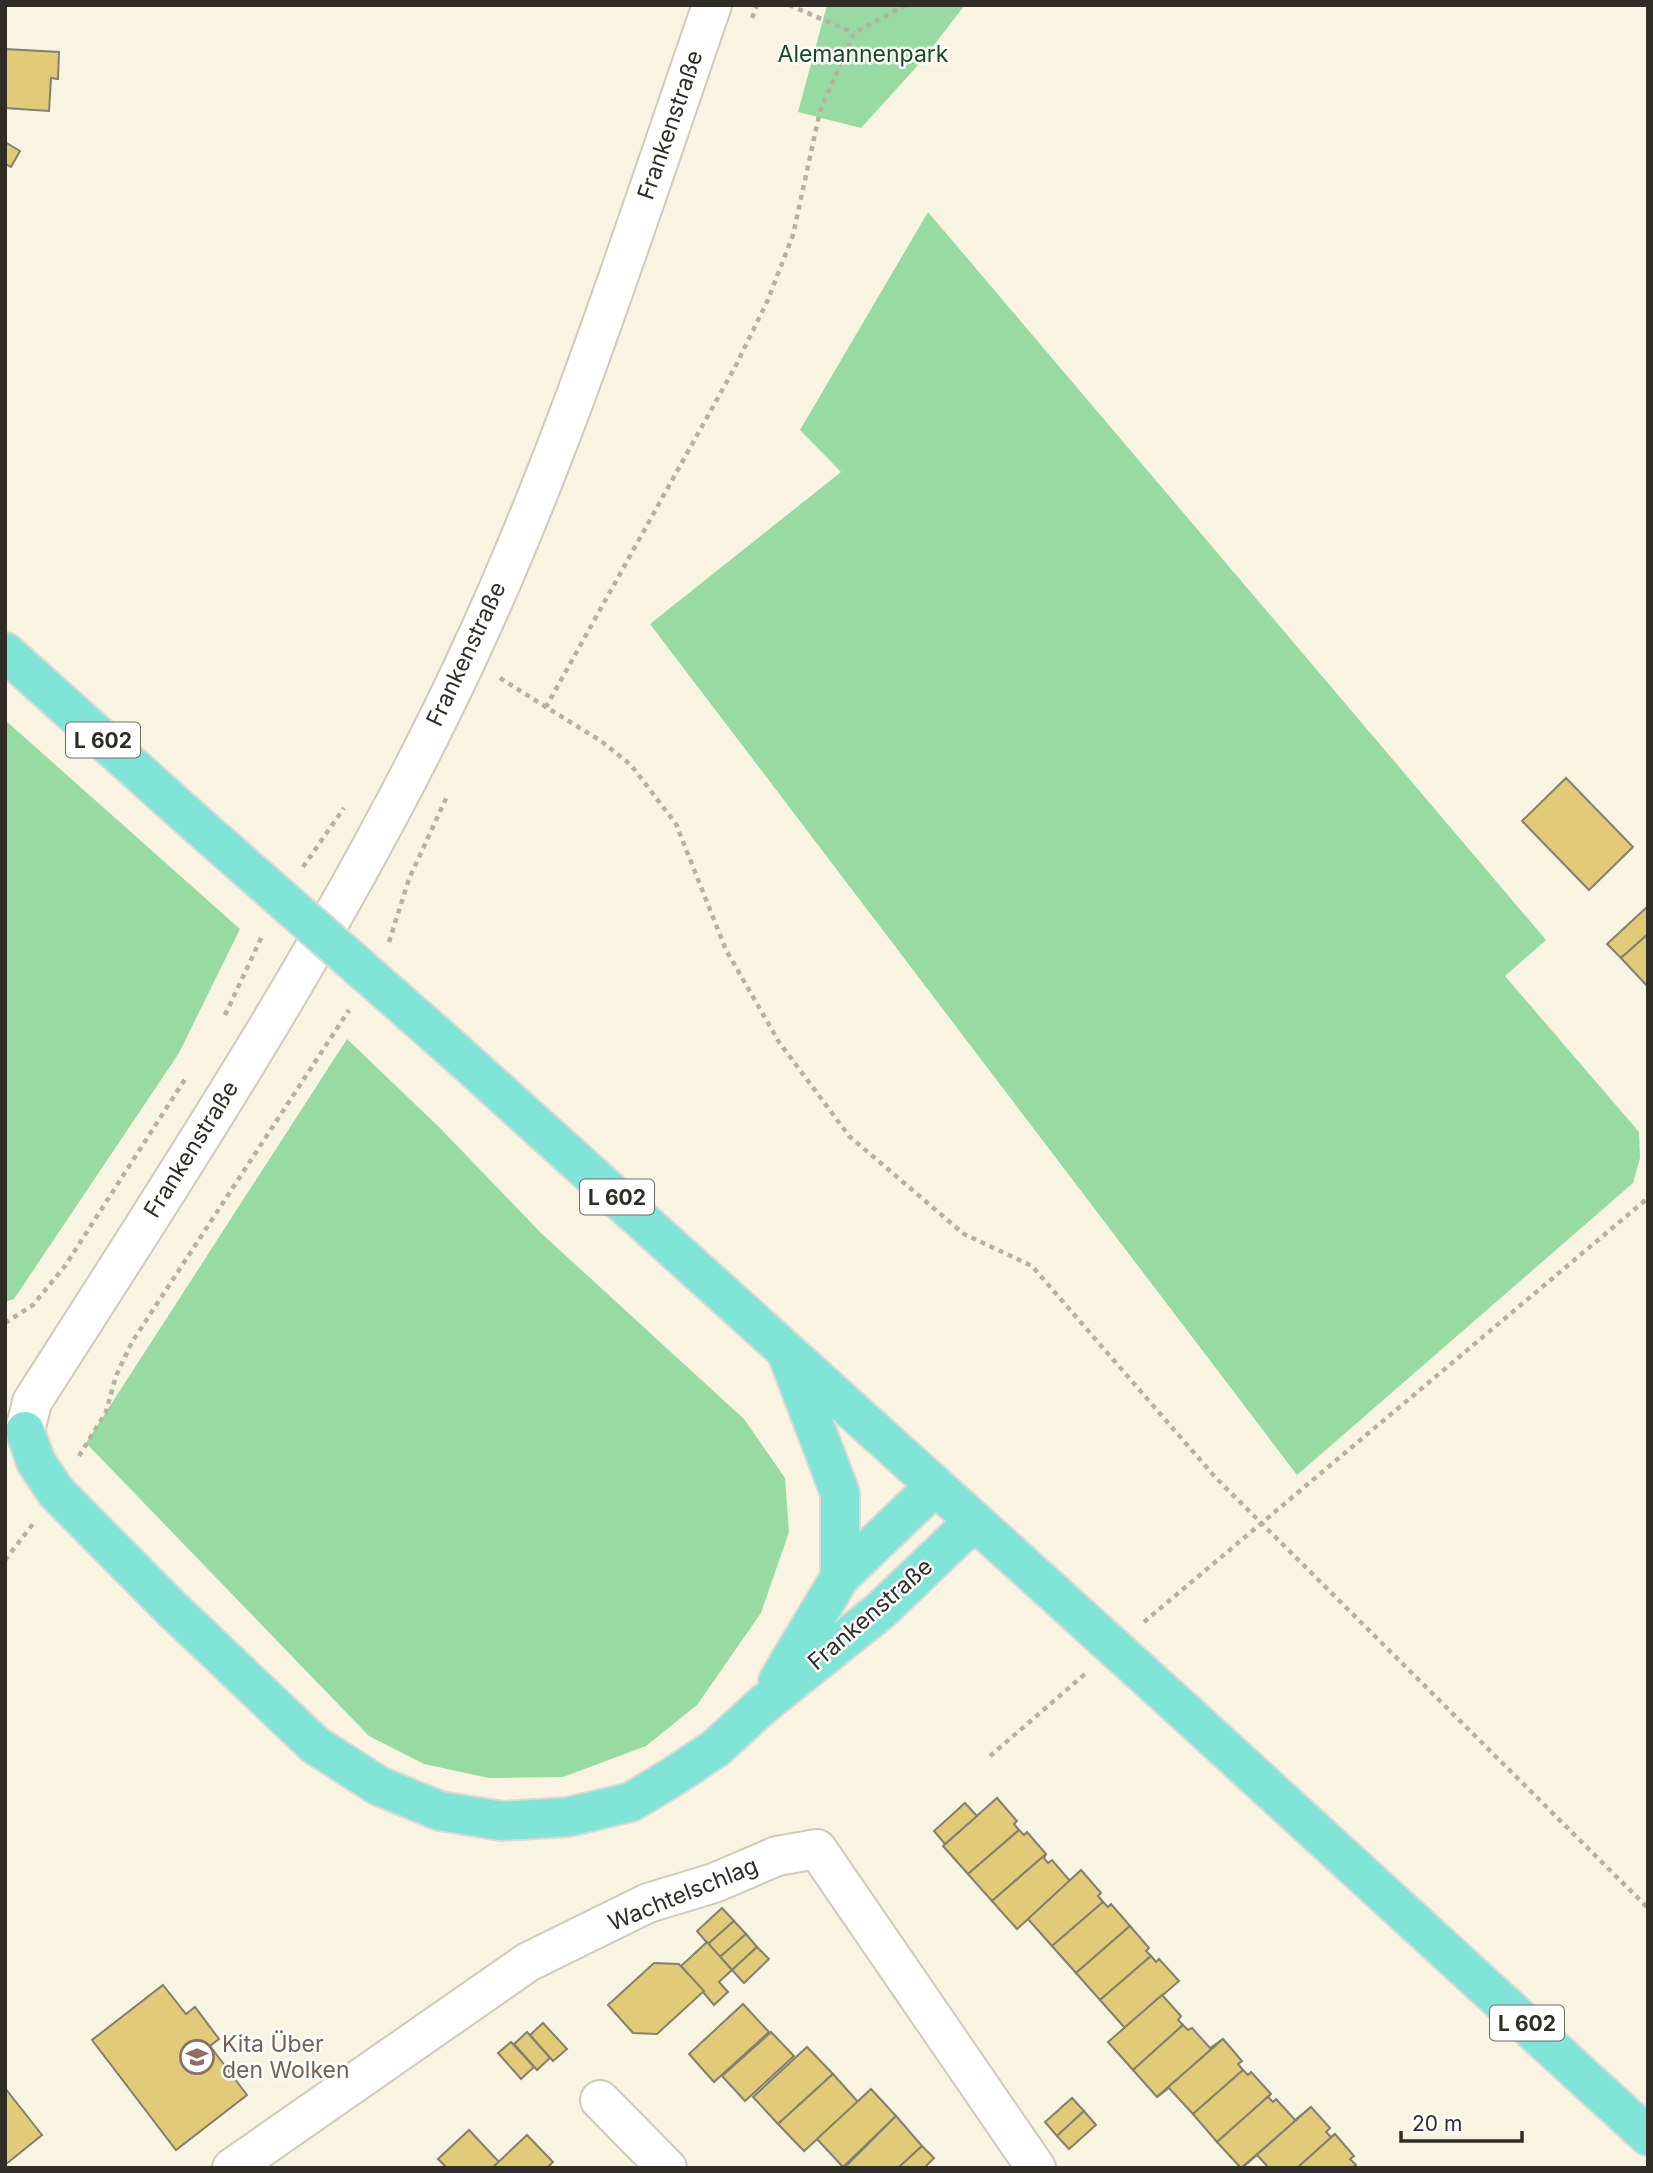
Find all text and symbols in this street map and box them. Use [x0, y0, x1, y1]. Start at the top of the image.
park label: Alemannenpark [778, 40, 949, 68]
street label: Frankenstraße [631, 47, 709, 203]
street label: Frankenstraße [420, 577, 512, 731]
road number: L 602 [66, 722, 140, 758]
street label: Frankenstraße [138, 1075, 244, 1223]
road number: L 602 [580, 1180, 654, 1214]
street label: Frankenstraße [802, 1552, 938, 1676]
street label: Wachtelschlag [604, 1851, 762, 1937]
road number: L 602 [1490, 2006, 1564, 2040]
place label: Kita Über den Wolken [222, 2030, 350, 2084]
school or university icon: Kita Über den Wolken [178, 2038, 216, 2076]
scale bar [1401, 2100, 1522, 2144]
text: 20 m [1412, 2111, 1462, 2136]

